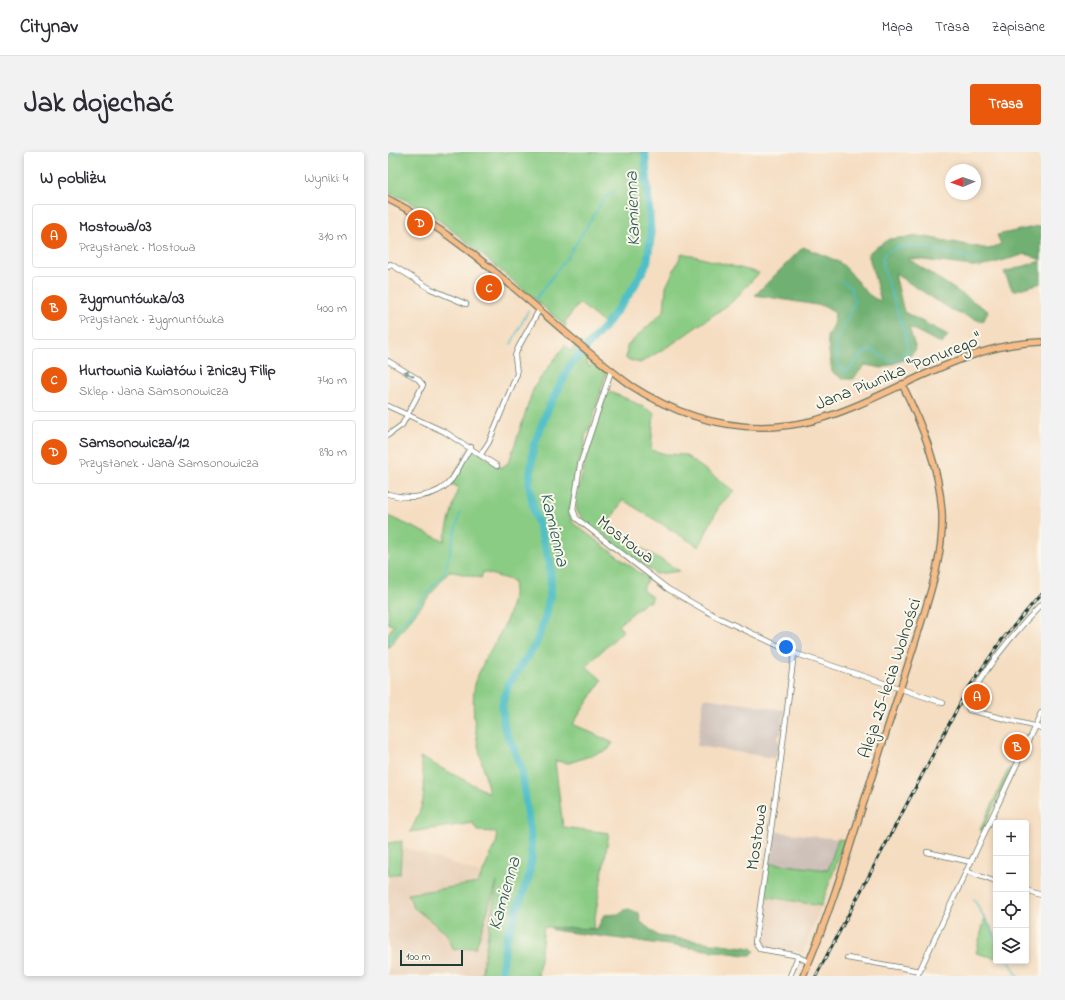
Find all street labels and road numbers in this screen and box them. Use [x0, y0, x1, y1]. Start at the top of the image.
street label: Jana Piwnika "Ponurego" [812, 328, 986, 419]
street label: Mostowa [590, 510, 659, 571]
street label: Aleja 25-lecia Wolności [853, 595, 929, 762]
street label: Mostowa [740, 803, 775, 872]

